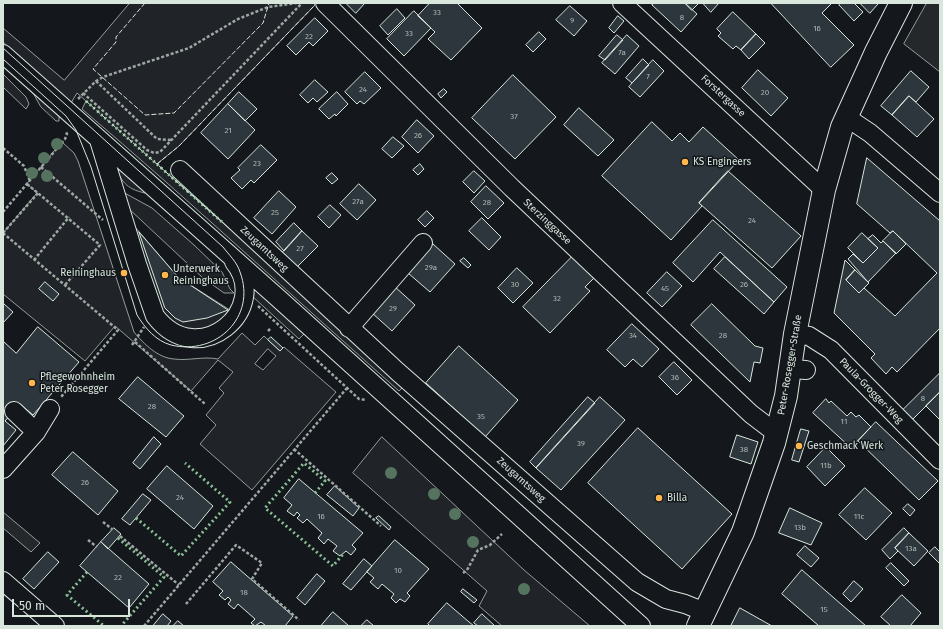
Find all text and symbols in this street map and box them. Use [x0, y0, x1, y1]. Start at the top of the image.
house number: 33 [433, 8, 441, 18]
house number: 8 [680, 13, 684, 23]
house number: 9 [570, 16, 574, 26]
house number: 16 [813, 24, 821, 34]
house number: 33 [405, 29, 413, 39]
house number: 22 [305, 32, 313, 42]
house number: 7a [618, 48, 626, 58]
house number: 7 [646, 72, 650, 82]
street label: Forstergasse [698, 72, 748, 120]
house number: 24 [359, 85, 367, 95]
house number: 20 [761, 88, 769, 98]
house number: 37 [510, 112, 518, 122]
house number: 21 [224, 126, 232, 136]
house number: 26 [414, 131, 422, 141]
place label: KS Engineers [693, 156, 751, 168]
marker: KS Engineers [680, 157, 690, 167]
house number: 23 [253, 159, 261, 169]
house number: 27a [352, 197, 364, 207]
street label: Sterzinggasse [520, 197, 574, 247]
house number: 28 [483, 198, 491, 208]
house number: 25 [271, 208, 279, 218]
house number: 24 [748, 216, 756, 226]
street label: Zeugamtsweg [237, 224, 291, 274]
house number: 27 [296, 244, 304, 254]
place label: Unterwerk Reininghaus [173, 263, 229, 286]
house number: 29a [425, 263, 437, 273]
place label: Reininghaus [60, 267, 116, 279]
marker: Reininghaus [119, 268, 129, 278]
marker: Unterwerk Reininghaus [160, 270, 170, 280]
house number: 30 [511, 280, 519, 290]
house number: 26 [740, 280, 748, 290]
house number: 45 [661, 284, 669, 294]
house number: 32 [553, 294, 561, 304]
house number: 29 [389, 304, 397, 314]
street label: Peter-Rosegger-Straße [775, 314, 805, 416]
house number: 34 [629, 331, 637, 341]
house number: 28 [719, 331, 727, 341]
street label: Paula-Grogger-Weg [837, 356, 905, 426]
place label: Pflegewohnheim Peter Rosegger [40, 371, 115, 394]
house number: 36 [671, 373, 679, 383]
marker: Pflegewohnheim Peter Rosegger [27, 378, 37, 388]
house number: 8 [921, 394, 925, 404]
house number: 28 [148, 402, 156, 412]
house number: 35 [477, 412, 485, 422]
house number: 11 [841, 417, 847, 427]
house number: 39 [577, 439, 585, 449]
place label: Geschmack Werk [807, 440, 883, 452]
marker: Geschmack Werk [794, 441, 804, 451]
house number: 38 [740, 445, 748, 455]
street label: Zeugamtsweg [494, 455, 548, 505]
house number: 11b [820, 461, 832, 471]
house number: 26 [81, 478, 89, 488]
place label: Billa [667, 492, 687, 504]
house number: 24 [176, 493, 184, 503]
marker: Billa [654, 493, 664, 503]
house number: 16 [317, 512, 325, 522]
house number: 11c [854, 512, 864, 522]
house number: 13b [794, 523, 806, 533]
house number: 13a [905, 544, 917, 554]
house number: 10 [394, 566, 402, 576]
house number: 22 [114, 573, 122, 583]
house number: 18 [240, 588, 248, 598]
scale bar [14, 591, 132, 617]
text: 50 m [19, 599, 45, 613]
house number: 15 [820, 605, 828, 615]

